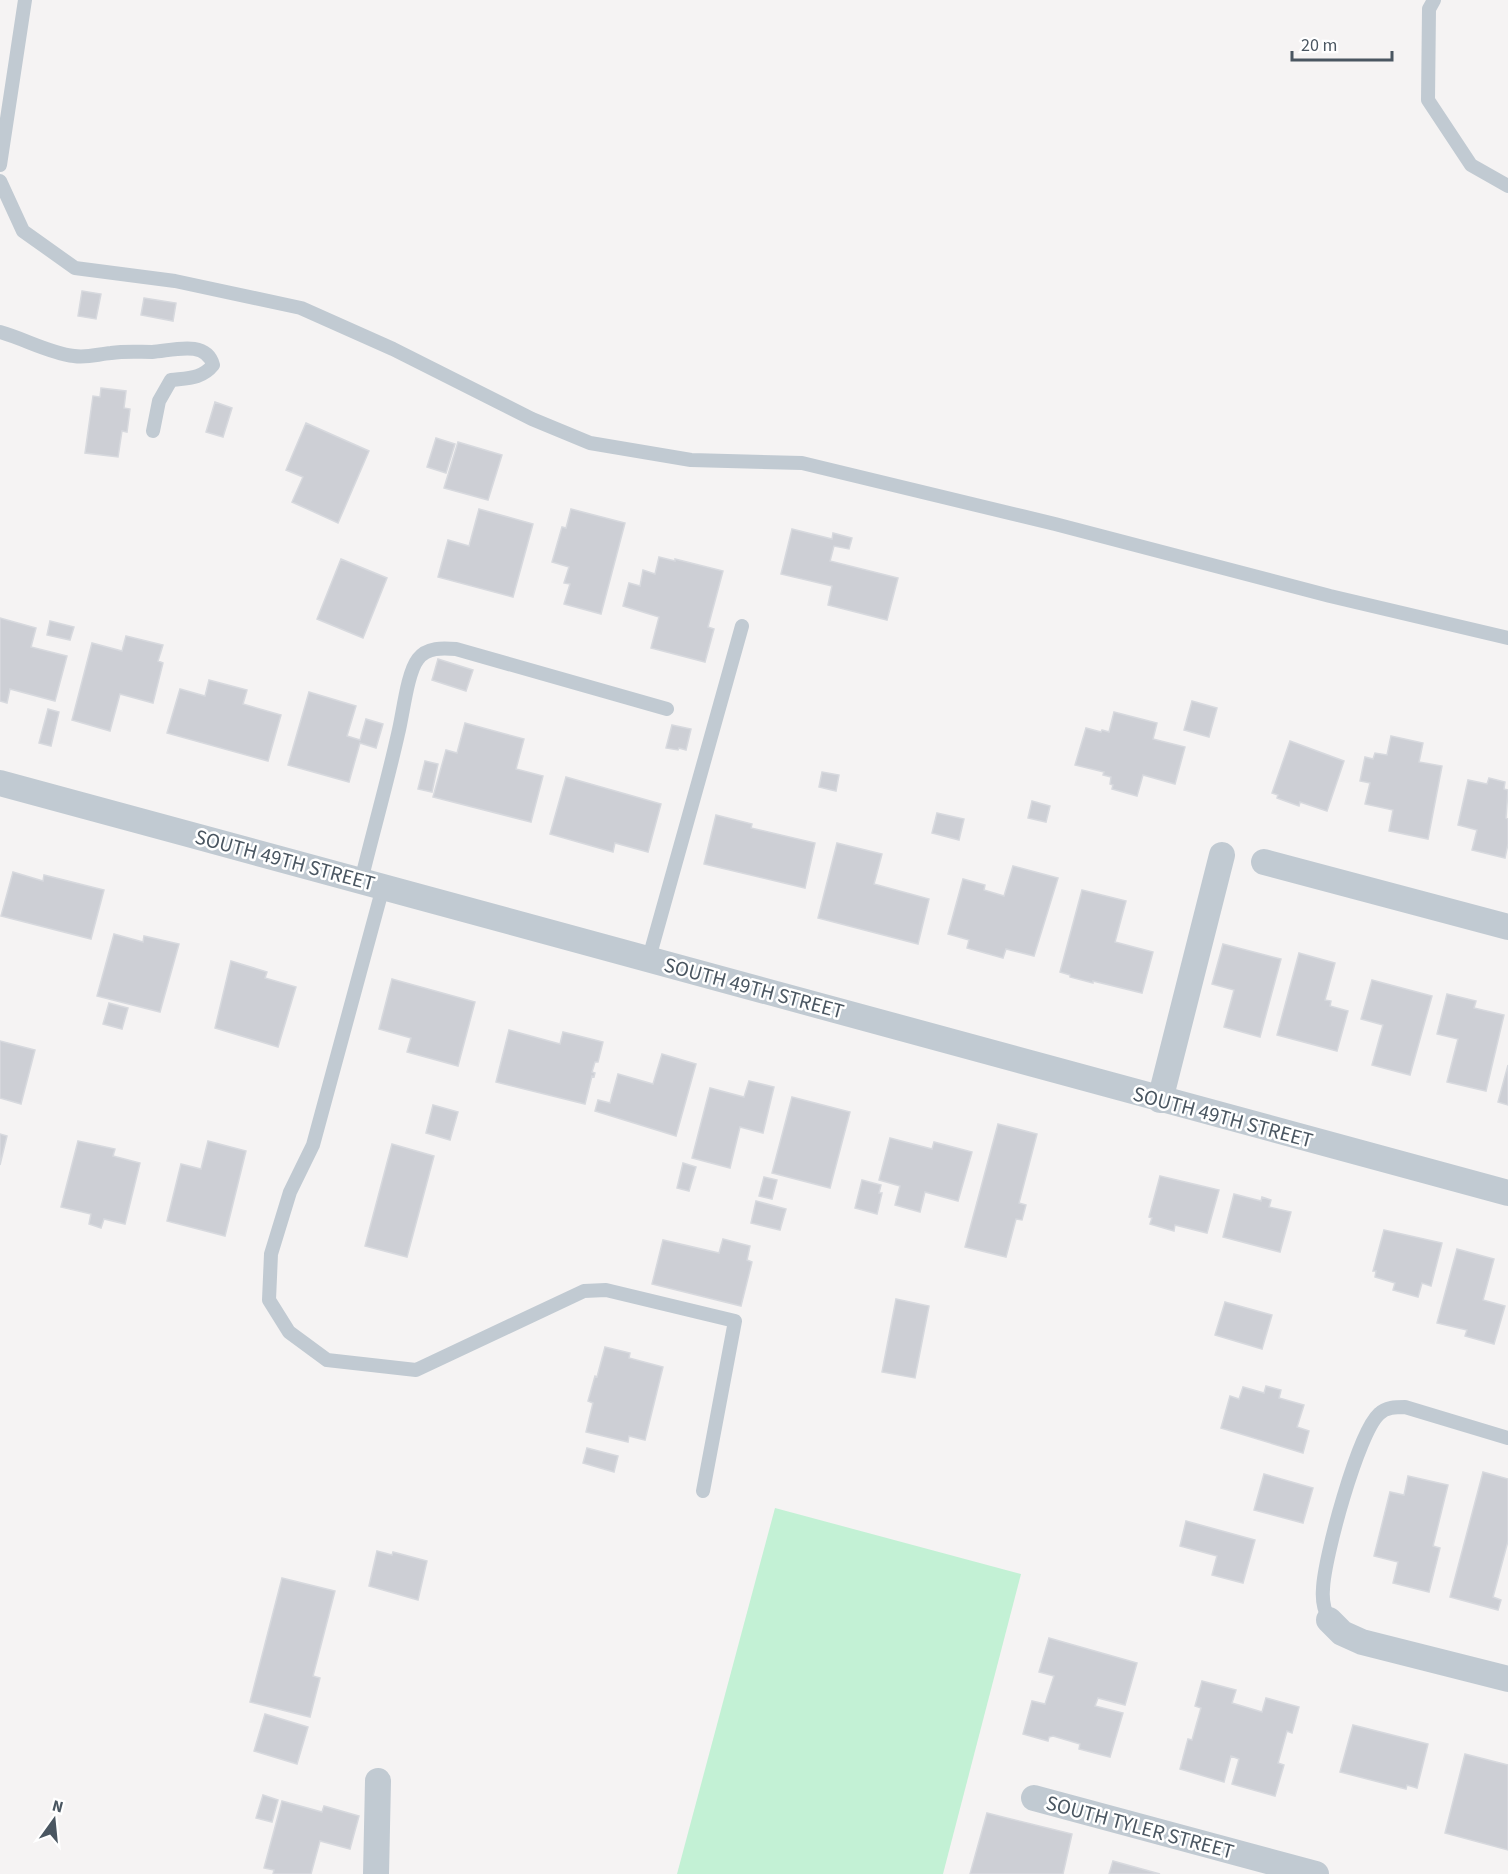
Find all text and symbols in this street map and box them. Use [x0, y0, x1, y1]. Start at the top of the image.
scale bar [1292, 24, 1392, 62]
text: 20 m [1301, 33, 1337, 58]
street label: SOUTH 49TH STREET [192, 822, 378, 898]
street label: SOUTH 49TH STREET [661, 950, 847, 1026]
street label: SOUTH 49TH STREET [1130, 1079, 1316, 1155]
street label: SOUTH TYLER STREET [1043, 1787, 1237, 1867]
north arrow [24, 1790, 84, 1850]
text: N [50, 1794, 66, 1818]

